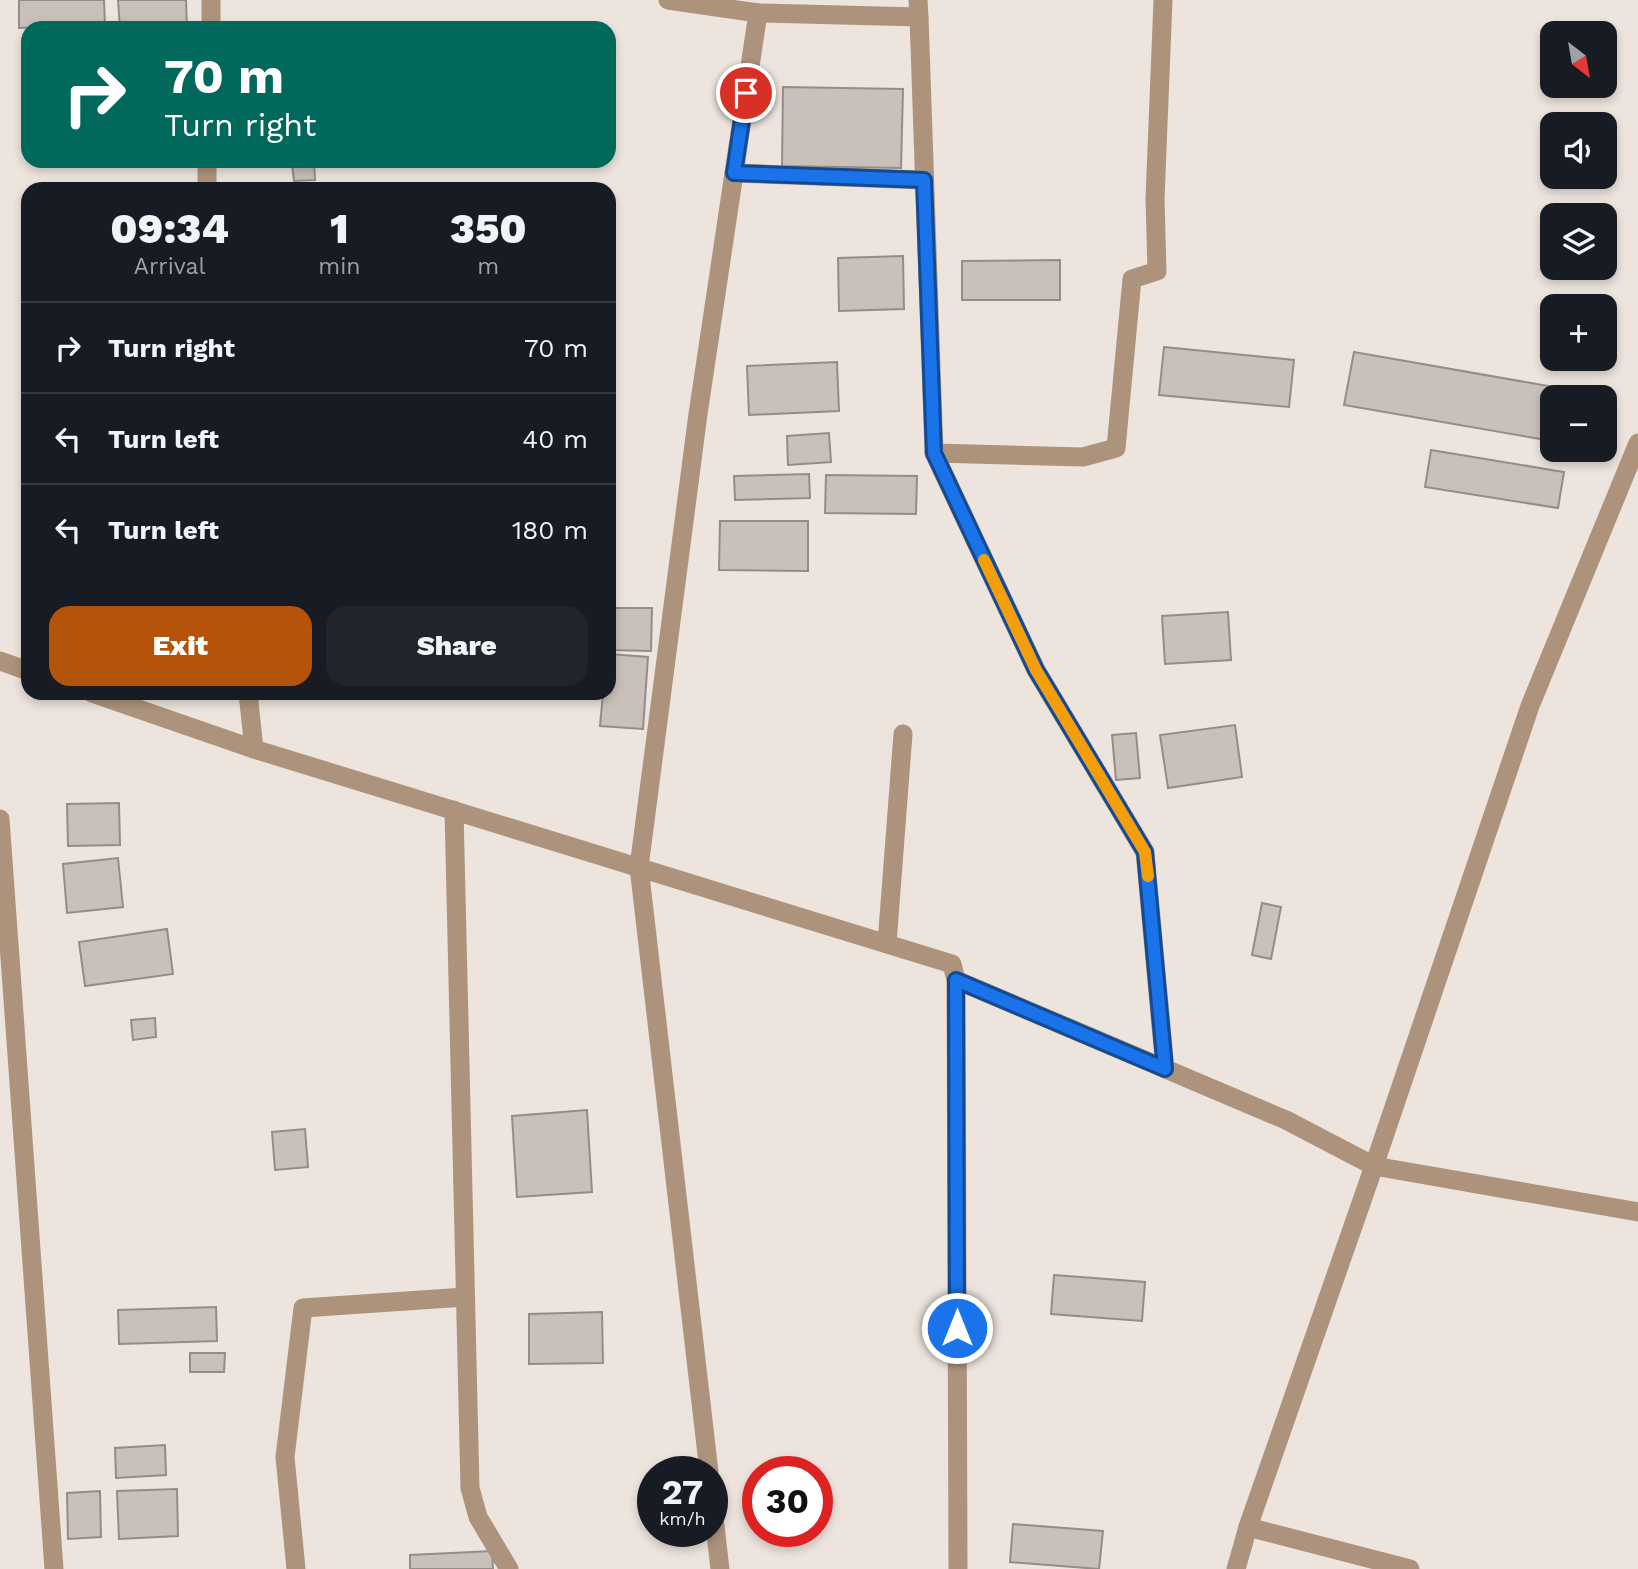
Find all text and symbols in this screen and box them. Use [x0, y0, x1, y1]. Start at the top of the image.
north arrow [1540, 21, 1617, 98]
map controls [1540, 21, 1617, 462]
text: 70 m [164, 47, 284, 105]
icon: right [49, 49, 140, 140]
pin [716, 63, 776, 123]
icon: arrive [727, 74, 765, 112]
text: Turn right [164, 106, 316, 144]
button: sound [1540, 112, 1617, 189]
button: layers [1540, 203, 1617, 280]
text: 09:34 [110, 204, 229, 253]
text: 1 [330, 204, 349, 253]
text: 350 [450, 204, 527, 253]
text: Arrival [134, 253, 206, 280]
text: min [318, 253, 361, 280]
text: m [477, 253, 499, 280]
button: + [1540, 294, 1617, 371]
icon: right [49, 329, 87, 367]
text: Turn right [108, 333, 235, 363]
text: 70 m [524, 333, 588, 363]
button: − [1540, 385, 1617, 462]
icon: left [49, 420, 87, 458]
text: Turn left [108, 424, 219, 454]
text: 40 m [522, 424, 588, 454]
icon: left [49, 511, 87, 549]
text: Turn left [108, 515, 219, 545]
text: 180 m [512, 515, 588, 545]
button: Exit [49, 606, 312, 686]
button: Share [326, 606, 588, 686]
position arrow [920, 1291, 994, 1365]
speed limit sign: 30 [742, 1456, 833, 1547]
text: 27 [662, 1471, 703, 1513]
text: km/h [659, 1508, 706, 1529]

